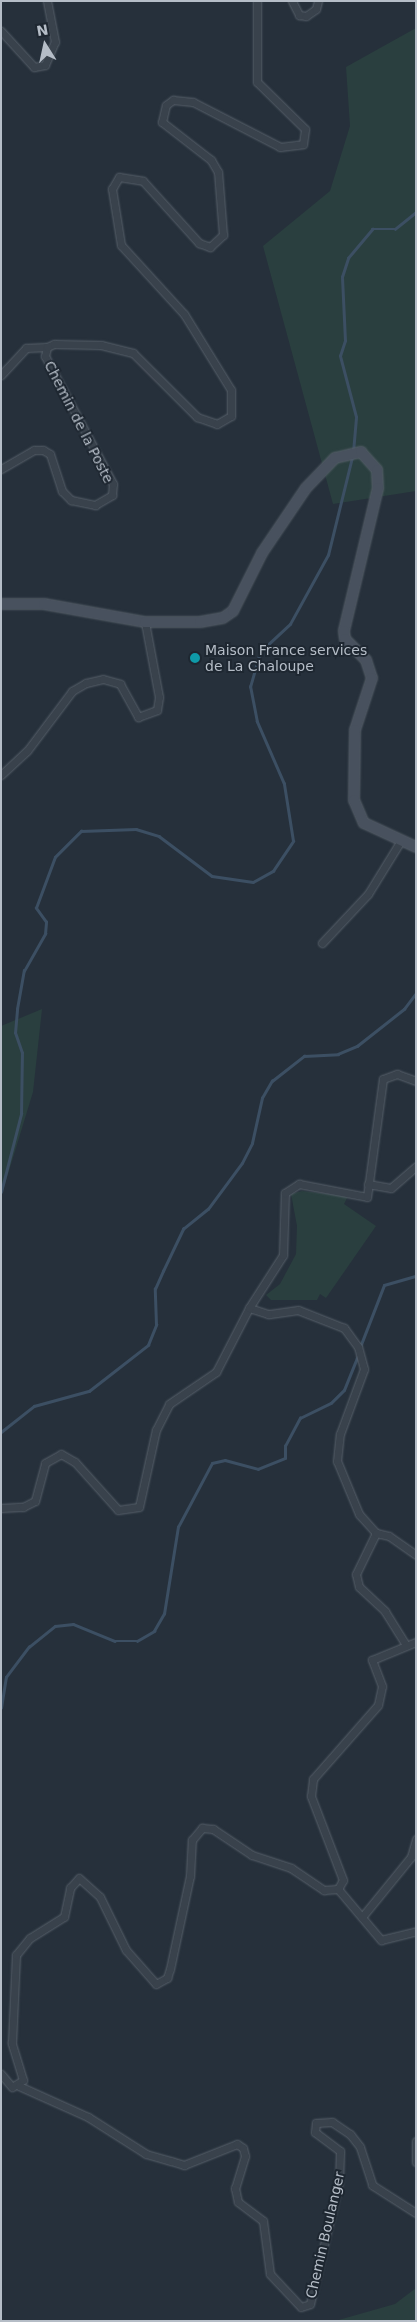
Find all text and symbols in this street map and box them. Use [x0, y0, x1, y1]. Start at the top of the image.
north arrow [20, 20, 70, 70]
text: N [35, 21, 50, 39]
street label: Chemin de la Poste [41, 358, 117, 486]
place label: Maison France services de La Chaloupe [205, 642, 367, 674]
marker: Maison France services de La Chaloupe [189, 652, 201, 664]
street label: Chemin Boulanger [302, 2170, 348, 2300]

